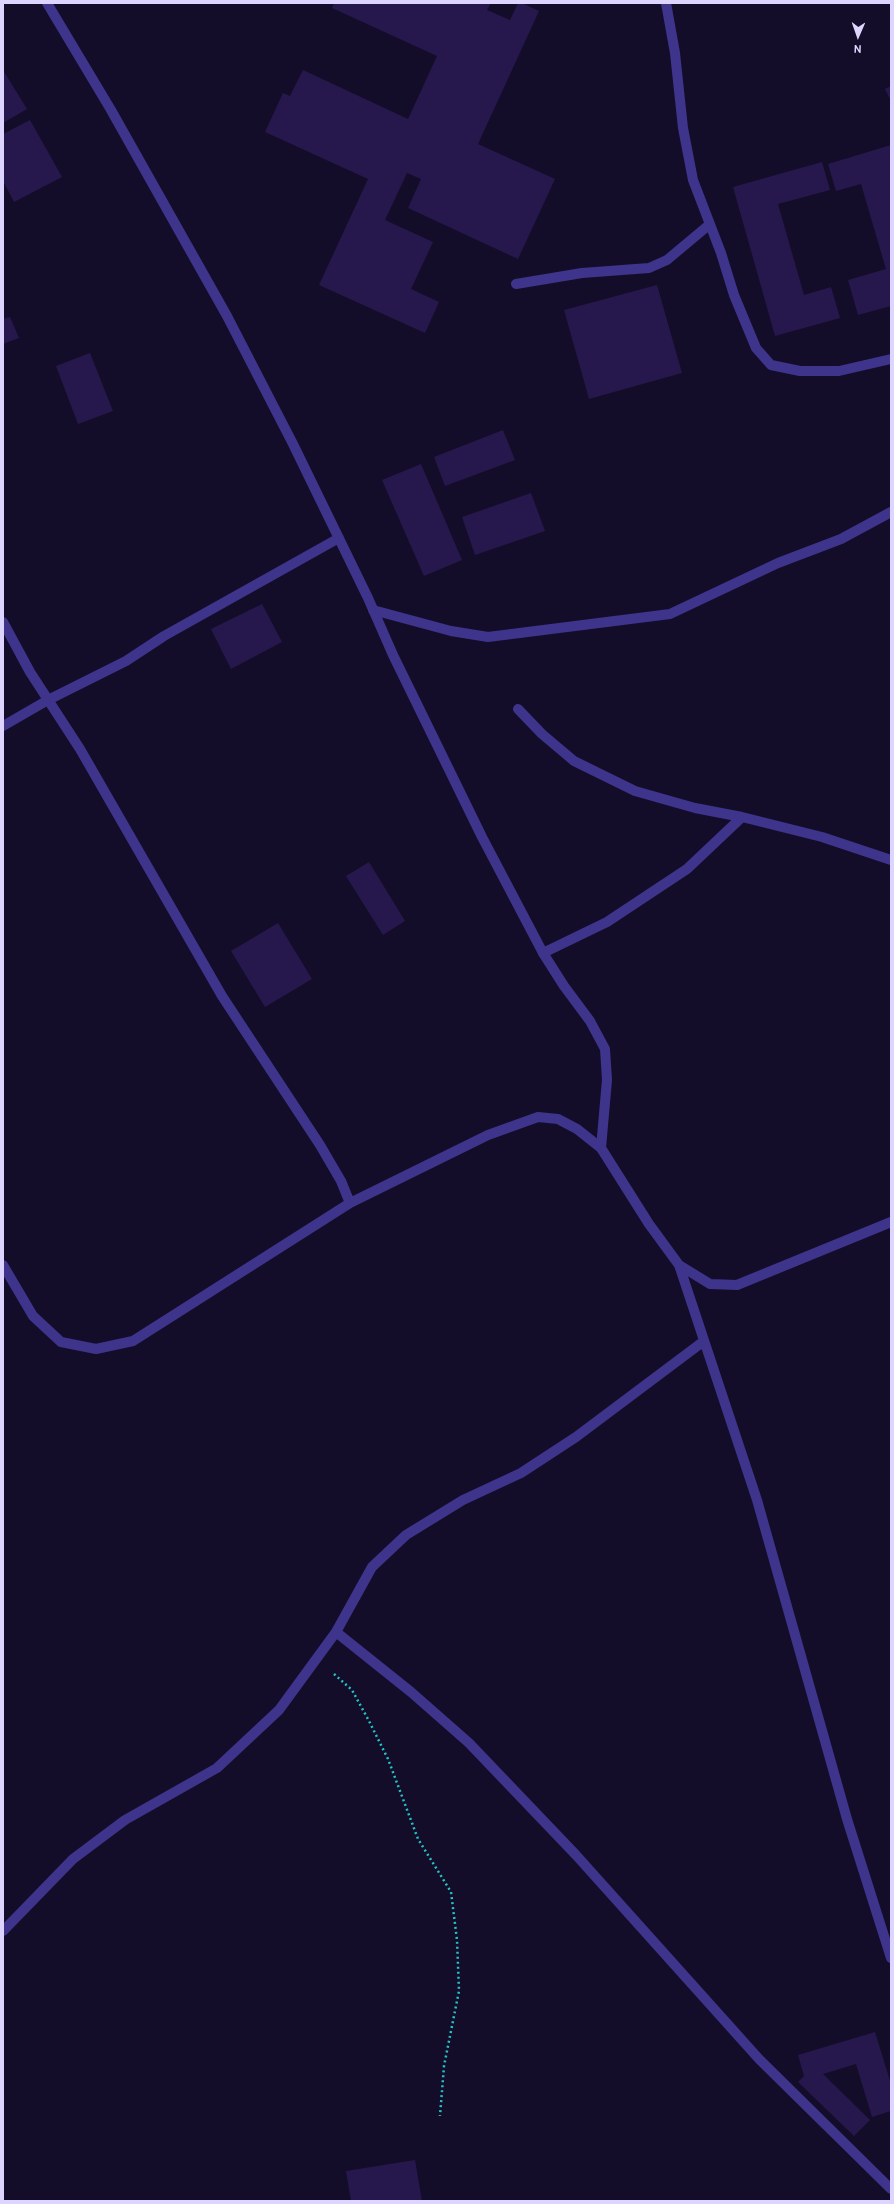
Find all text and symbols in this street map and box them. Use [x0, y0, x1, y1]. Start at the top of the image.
north arrow [838, 16, 878, 56]
text: N [853, 41, 862, 55]

